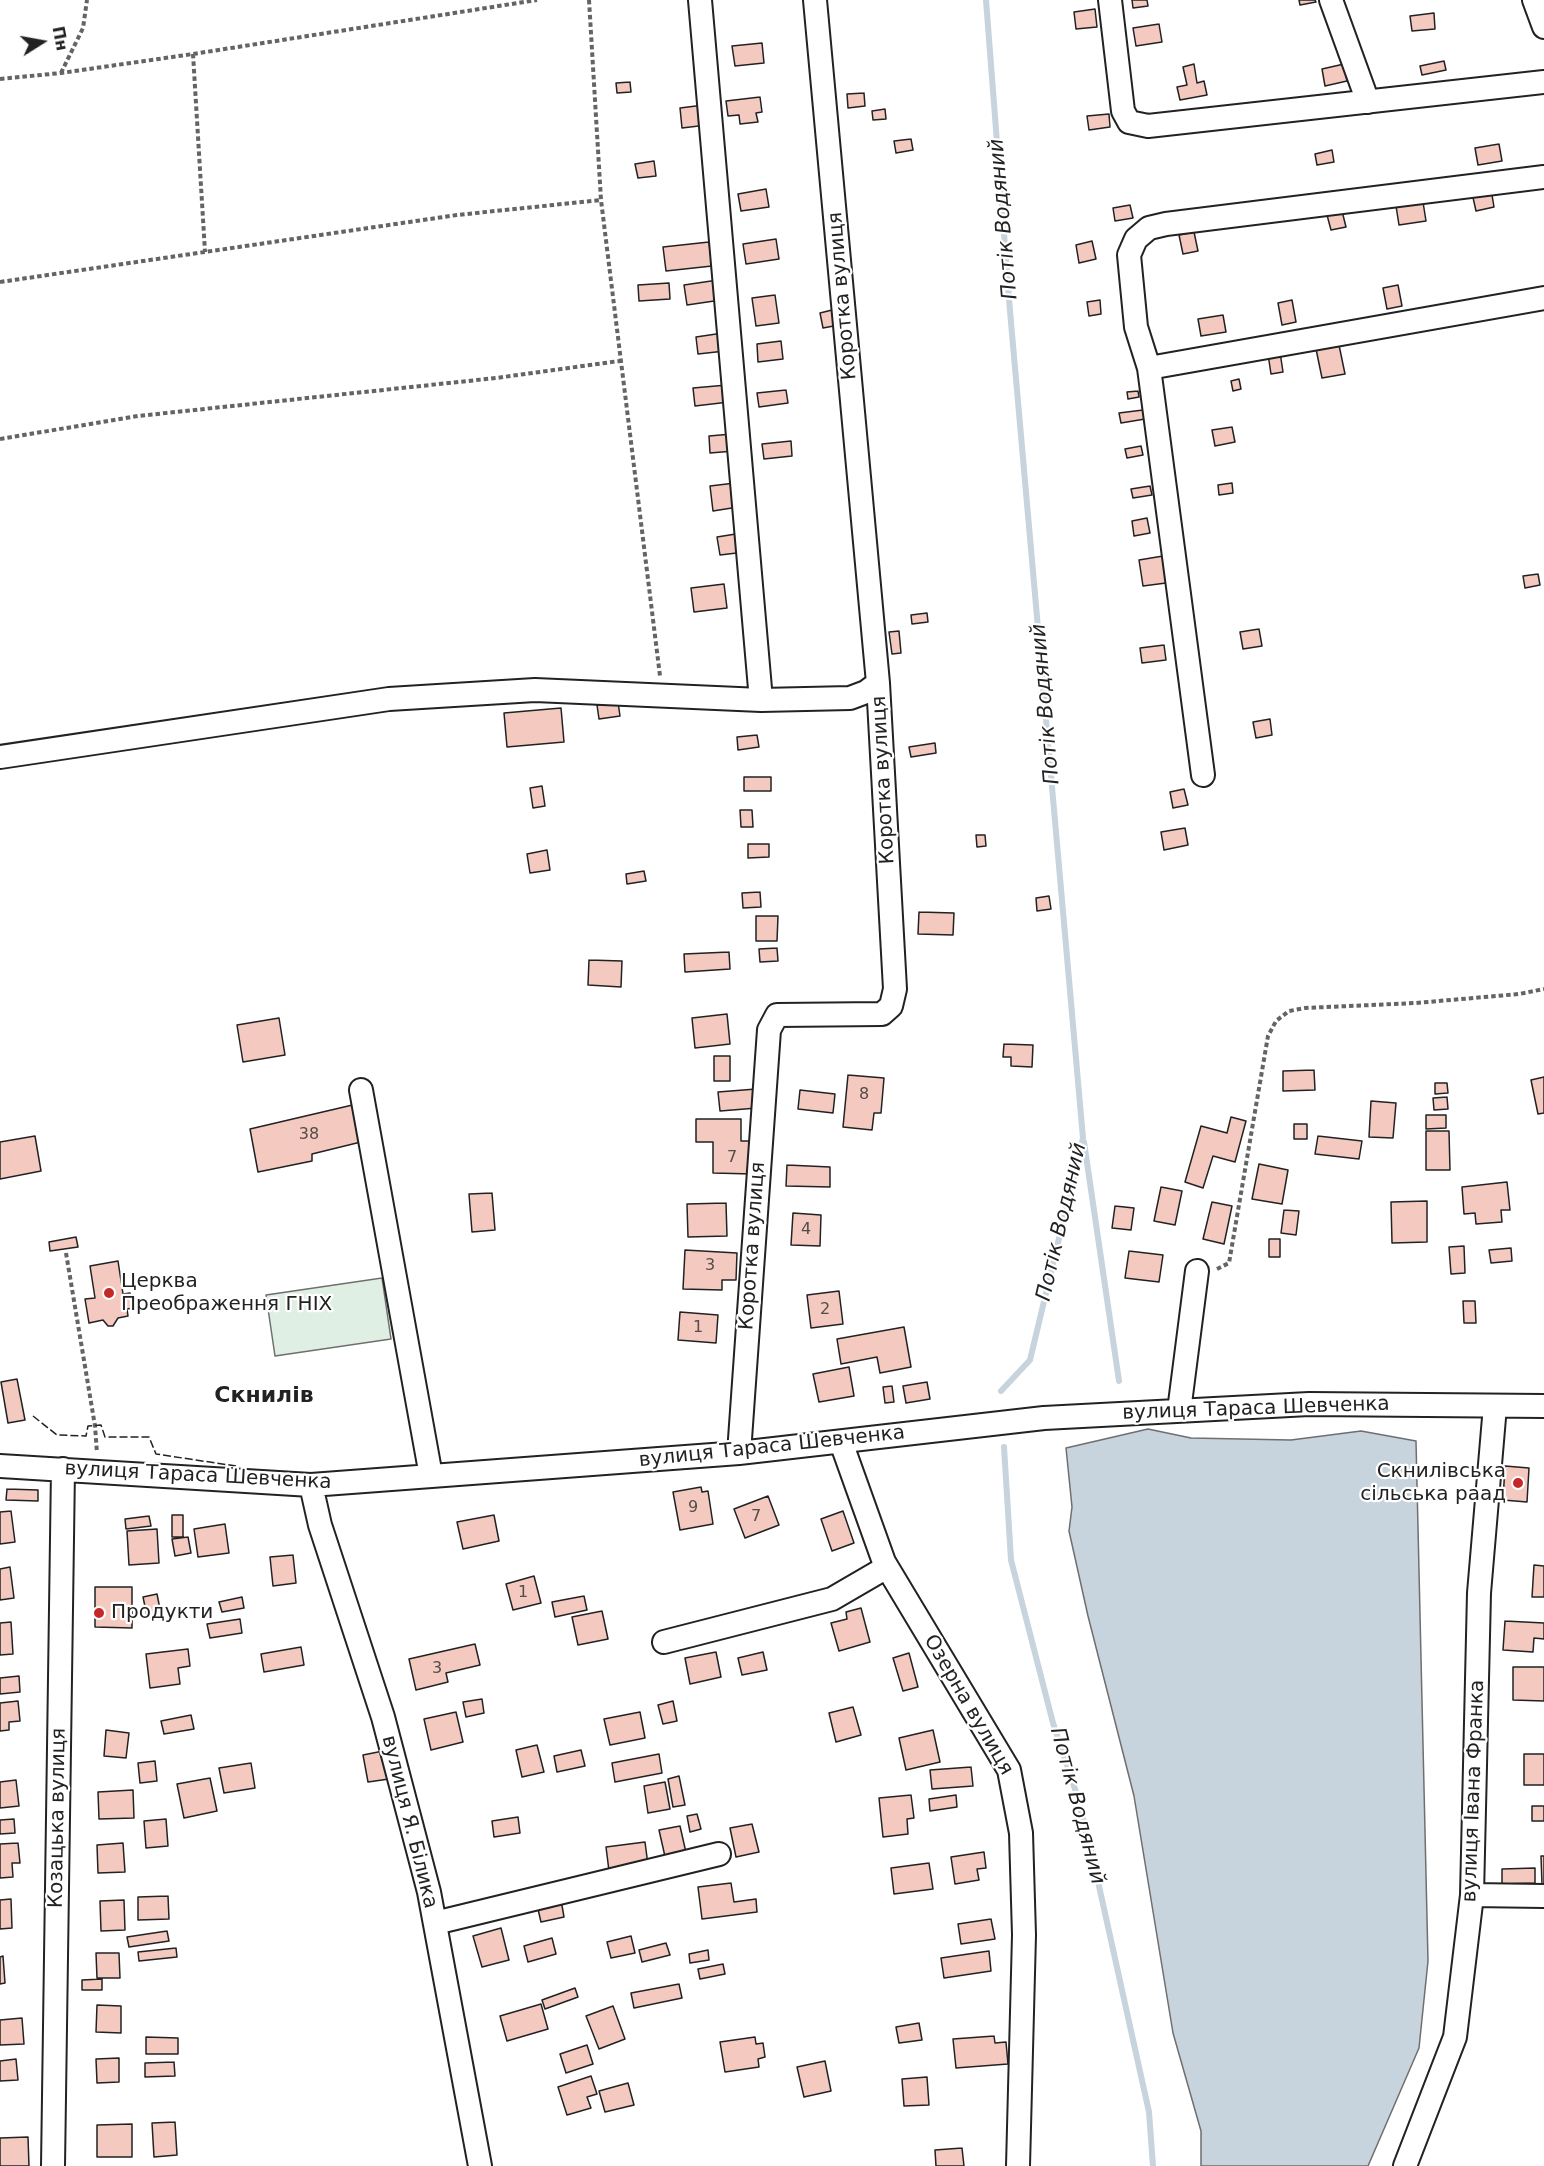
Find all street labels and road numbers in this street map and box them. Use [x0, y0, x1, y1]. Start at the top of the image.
street label: Коротка вулиця [824, 211, 862, 381]
street label: Коротка вулиця [868, 695, 900, 865]
street label: Коротка вулиця [735, 1161, 771, 1331]
street label: вулиця Тараса Шевченка [1122, 1392, 1390, 1426]
street label: вулиця Тараса Шевченка [638, 1421, 906, 1473]
street label: вулиця Тараса Шевченка [64, 1457, 332, 1495]
street label: Озерна вулиця [918, 1631, 1018, 1779]
street label: вулиця Івана Франка [1458, 1679, 1490, 1903]
street label: Козацька вулиця [44, 1728, 72, 1908]
street label: вулиця Я. Білика [376, 1733, 442, 1911]

